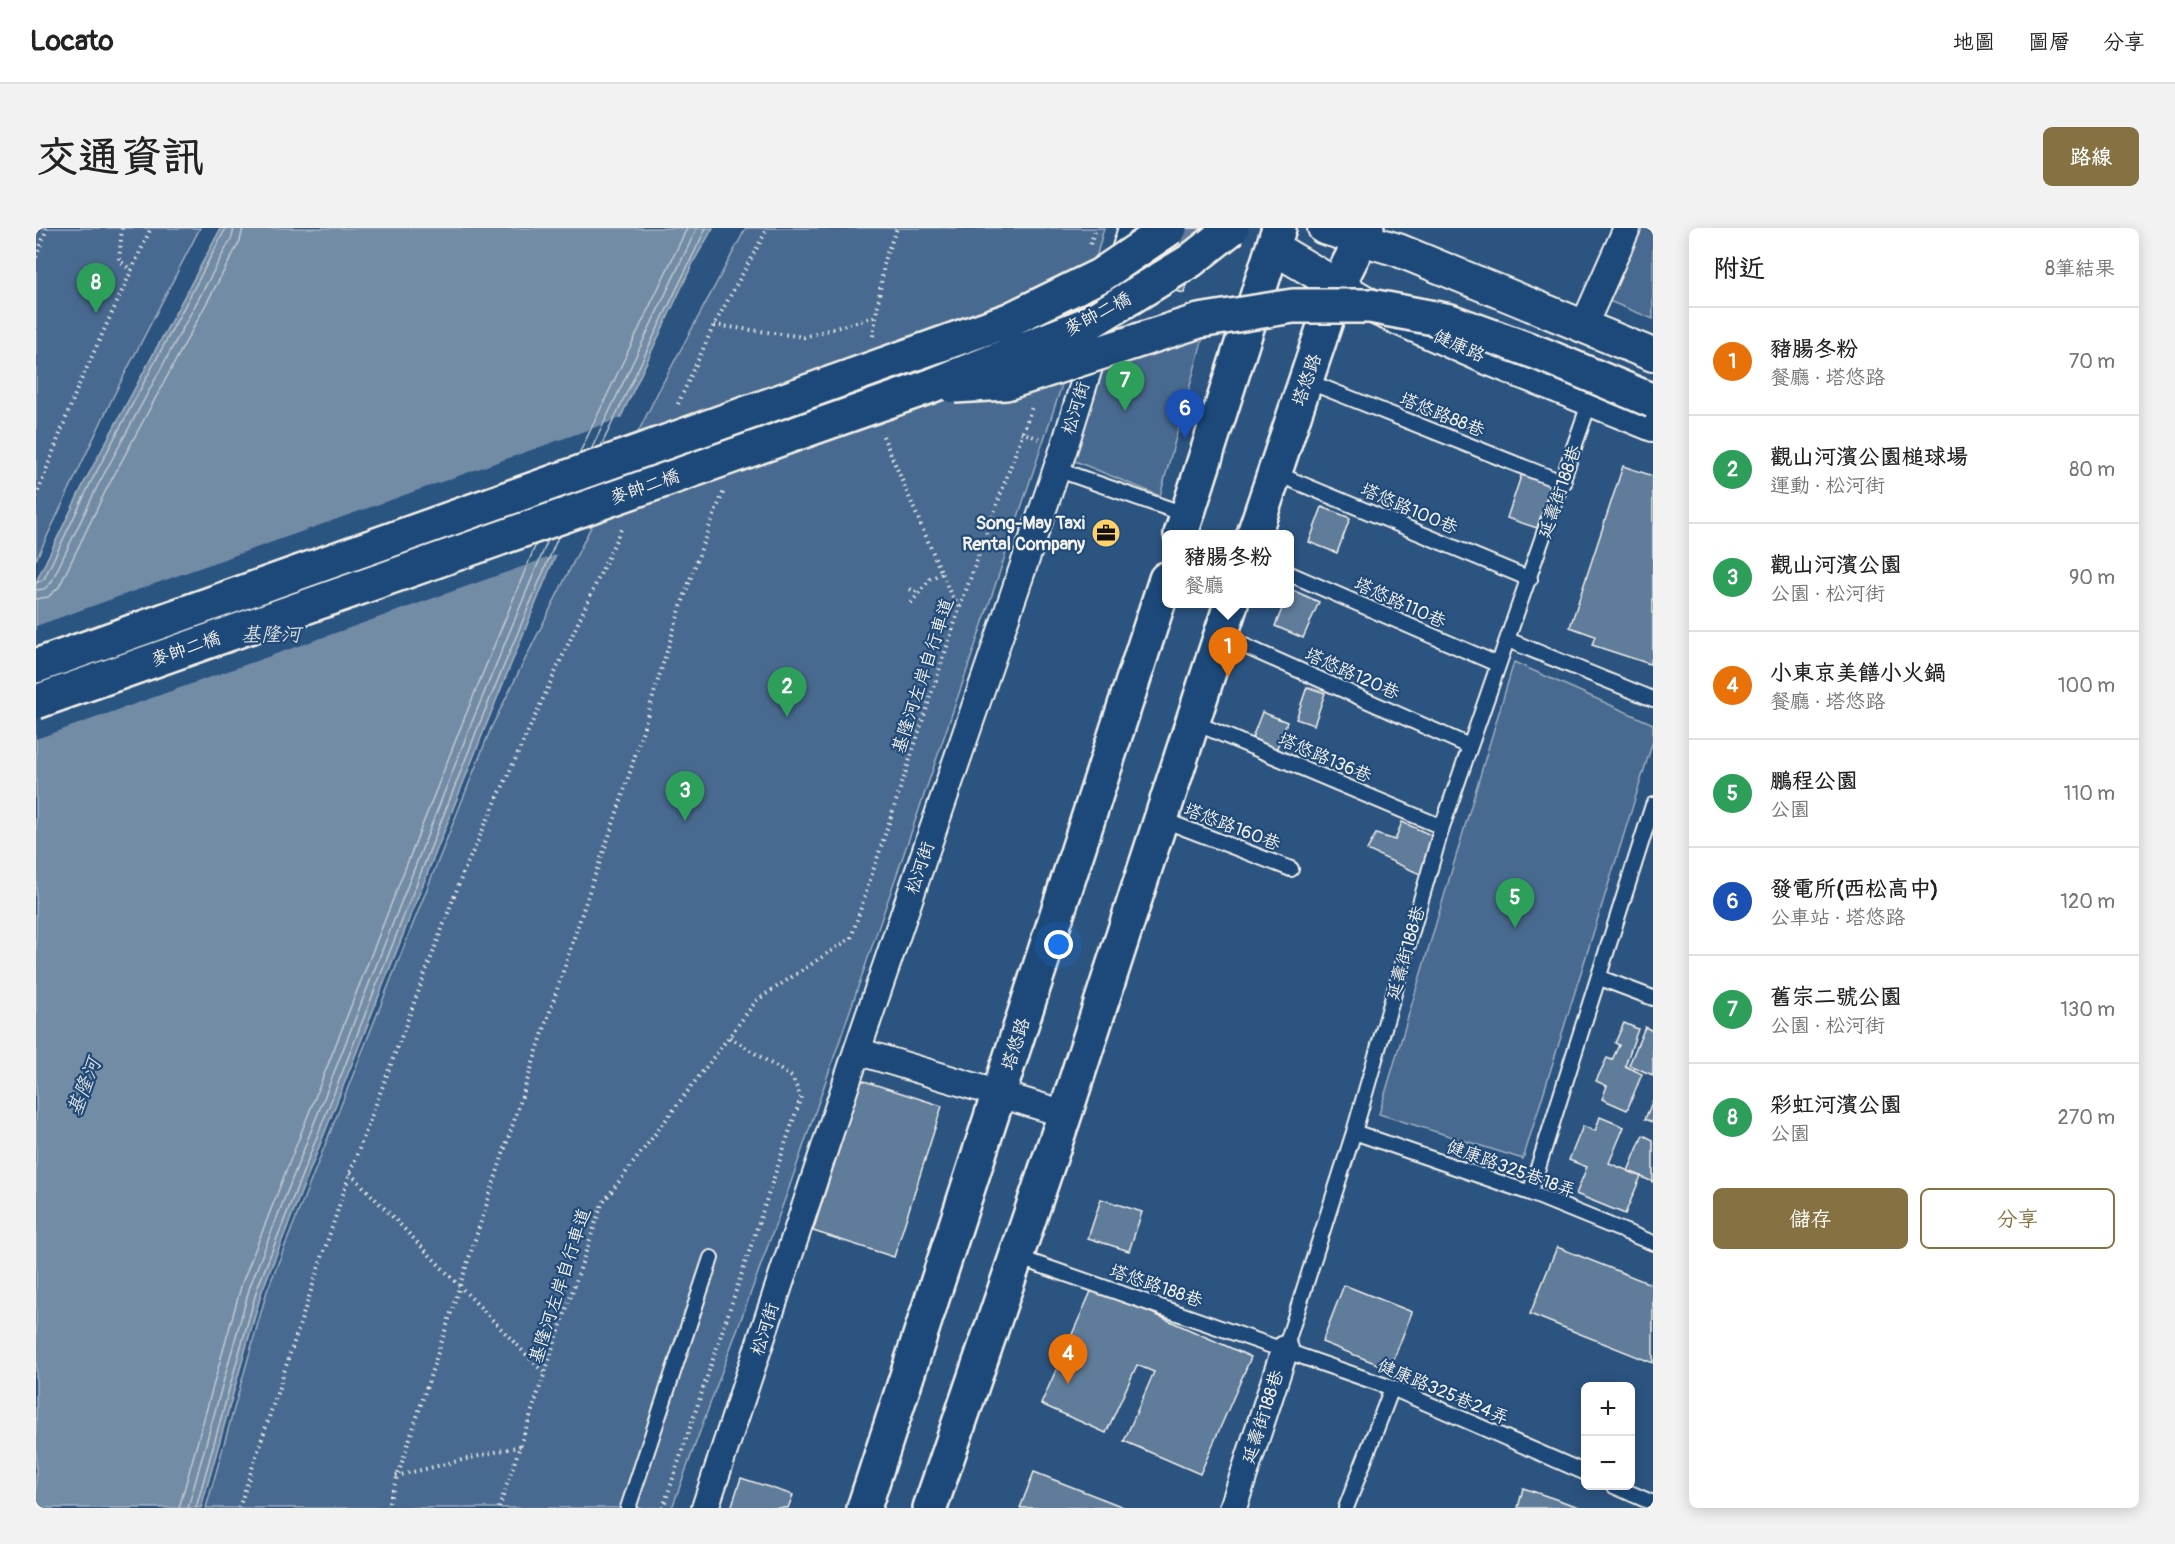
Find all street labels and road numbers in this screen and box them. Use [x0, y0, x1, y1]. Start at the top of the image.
street label: 麥帥二橋 [1061, 287, 1135, 341]
street label: 健康路 [1430, 325, 1488, 367]
street label: 塔悠路 [1287, 351, 1327, 409]
street label: 松河街 [1057, 379, 1095, 437]
street label: 塔悠路88巷 [1396, 387, 1488, 443]
street label: 延壽街188巷 [1533, 442, 1587, 542]
street label: 麥帥二橋 [607, 464, 683, 510]
street label: 塔悠路100巷 [1357, 478, 1461, 540]
street label: 塔悠路110巷 [1350, 572, 1450, 634]
street label: 基隆河左岸自行車道 [887, 595, 959, 757]
street label: 麥帥二橋 [148, 626, 224, 672]
street label: 塔悠路120巷 [1301, 643, 1403, 705]
street label: 塔悠路136巷 [1275, 728, 1375, 788]
street label: 塔悠路160巷 [1180, 798, 1284, 856]
street label: 松河街 [900, 839, 940, 897]
street label: 延壽街188巷 [1382, 903, 1430, 1003]
street label: 塔悠路 [997, 1015, 1035, 1073]
street label: 健康路325巷18弄 [1443, 1135, 1579, 1203]
street label: 基隆河左岸自行車道 [524, 1205, 596, 1367]
street label: 塔悠路188巷 [1106, 1259, 1206, 1313]
street label: 松河街 [746, 1300, 784, 1358]
street label: 健康路325巷24弄 [1374, 1354, 1512, 1430]
street label: 延壽街188巷 [1237, 1367, 1289, 1467]

